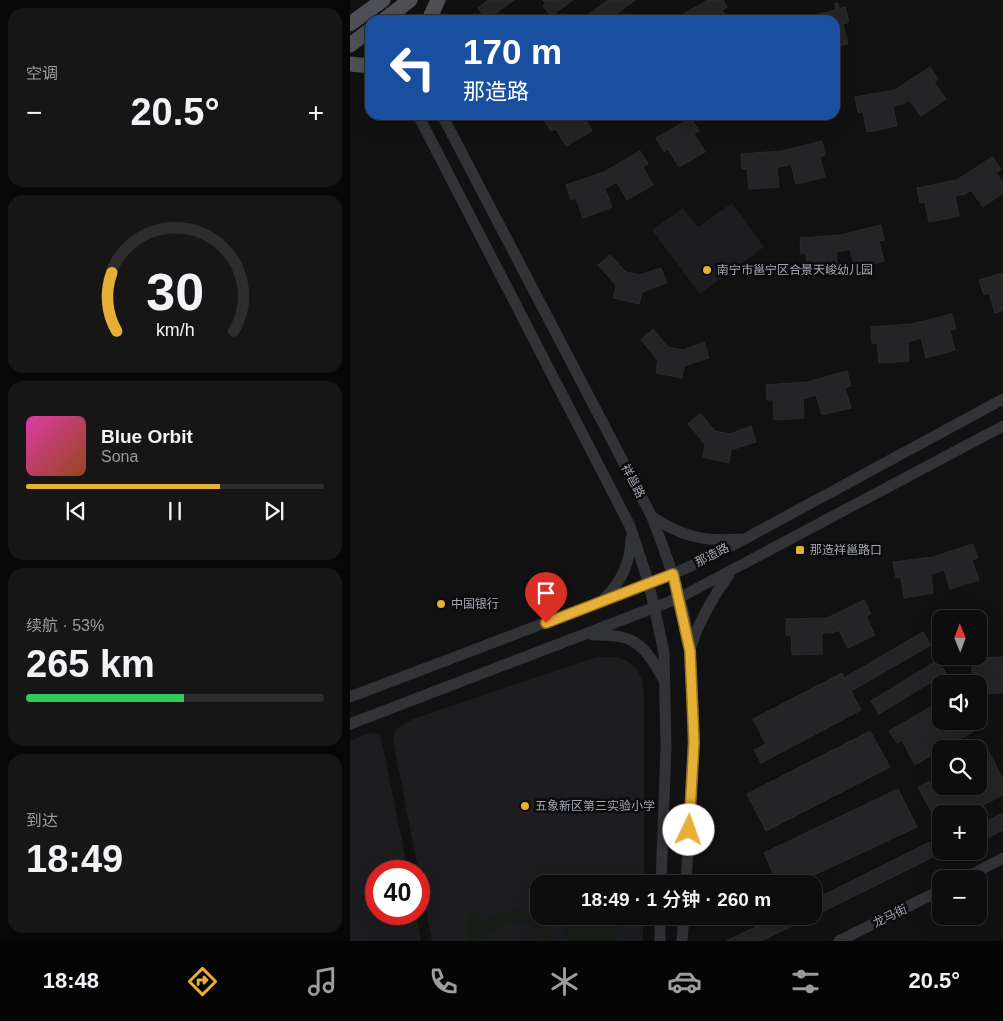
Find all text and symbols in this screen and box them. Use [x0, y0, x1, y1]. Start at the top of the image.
text: 170 m [463, 32, 562, 71]
icon: left [380, 35, 445, 100]
text: 空调 [26, 65, 58, 82]
text: 那造路 [463, 79, 529, 104]
text: 20.5° [130, 91, 220, 133]
text: − [26, 97, 42, 128]
text: + [308, 97, 324, 128]
text: 30 [146, 263, 204, 321]
place label: 南宁市邕宁区合景天峻幼儿园 [717, 263, 873, 277]
marker: 南宁市邕宁区合景天峻幼儿园 [701, 264, 713, 276]
text: km/h [156, 320, 194, 340]
text: Blue Orbit [101, 426, 193, 447]
text: Sona [101, 448, 138, 465]
street label: 祥邕路 [618, 462, 648, 500]
icon: previous [62, 497, 90, 525]
icon: pause [161, 497, 189, 525]
icon: next [260, 497, 288, 525]
street label: 那造路 [693, 541, 731, 569]
place label: 那造祥邕路口 [810, 543, 882, 557]
marker: 那造祥邕路口 [794, 544, 806, 556]
pin [525, 572, 567, 623]
icon: arrive [532, 579, 560, 607]
place label: 中国银行 [451, 597, 499, 611]
marker: 中国银行 [435, 598, 447, 610]
north arrow [932, 610, 988, 665]
map controls [932, 610, 987, 925]
text: 续航 · 53% [26, 617, 104, 634]
text: 265 km [26, 643, 155, 685]
button: sound [932, 675, 987, 730]
button: search [932, 740, 987, 795]
place label: 五象新区第三实验小学 [535, 799, 655, 813]
marker: 五象新区第三实验小学 [519, 800, 531, 812]
position arrow [662, 803, 714, 855]
button: + [932, 805, 987, 860]
text: 到达 [26, 812, 58, 829]
text: 18:49 [26, 838, 123, 880]
speed limit sign: 40 [365, 860, 430, 925]
button: − [932, 870, 987, 925]
text: 18:49 · 1 分钟 · 260 m [581, 889, 771, 910]
street label: 龙马街 [871, 902, 909, 930]
icon: directions [185, 964, 220, 999]
icon: music [305, 964, 340, 999]
icon: phone [426, 964, 461, 999]
icon: climate [547, 964, 582, 999]
icon: car [667, 964, 702, 999]
icon: filters [788, 964, 823, 999]
text: 18:48 [43, 968, 99, 993]
text: 20.5° [908, 968, 960, 993]

